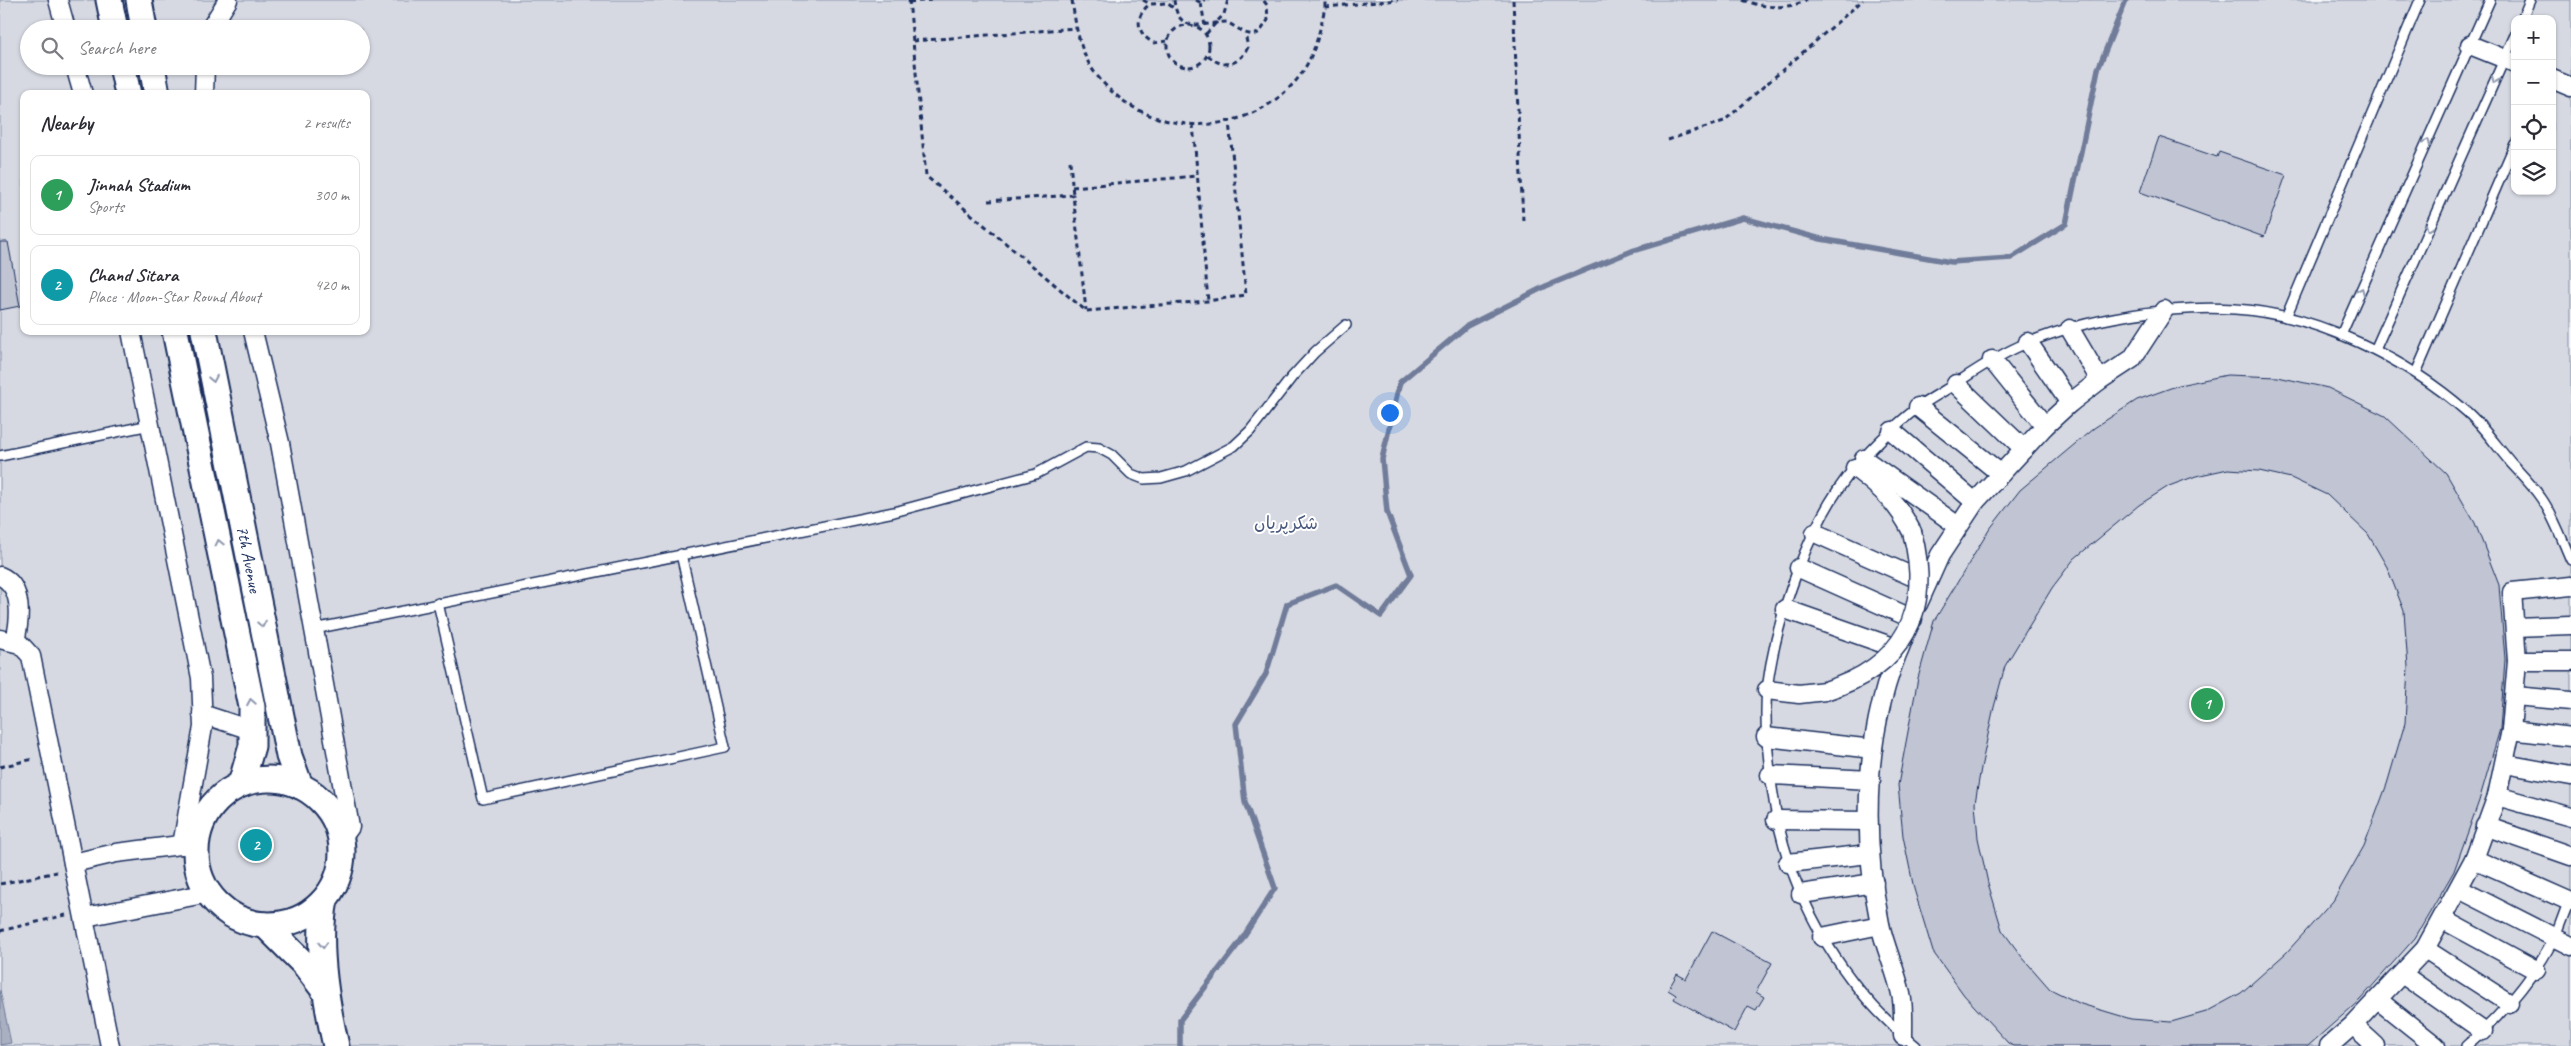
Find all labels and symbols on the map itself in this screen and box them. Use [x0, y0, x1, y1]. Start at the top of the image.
one-way arrow [2491, 75, 2502, 84]
one-way arrow [2420, 138, 2431, 147]
one-way arrow [2425, 223, 2435, 232]
one-way arrow [2354, 287, 2365, 296]
one-way arrow [208, 375, 218, 383]
your location [1377, 400, 1403, 426]
park label: شکرپریاں [1254, 512, 1318, 535]
street label: 7th Avenue [232, 524, 267, 596]
one-way arrow [214, 538, 224, 547]
one-way arrow [256, 620, 266, 629]
pin: 1 [2191, 685, 2223, 723]
one-way arrow [247, 698, 257, 706]
pin: 2 [240, 826, 272, 864]
one-way arrow [318, 942, 329, 950]

